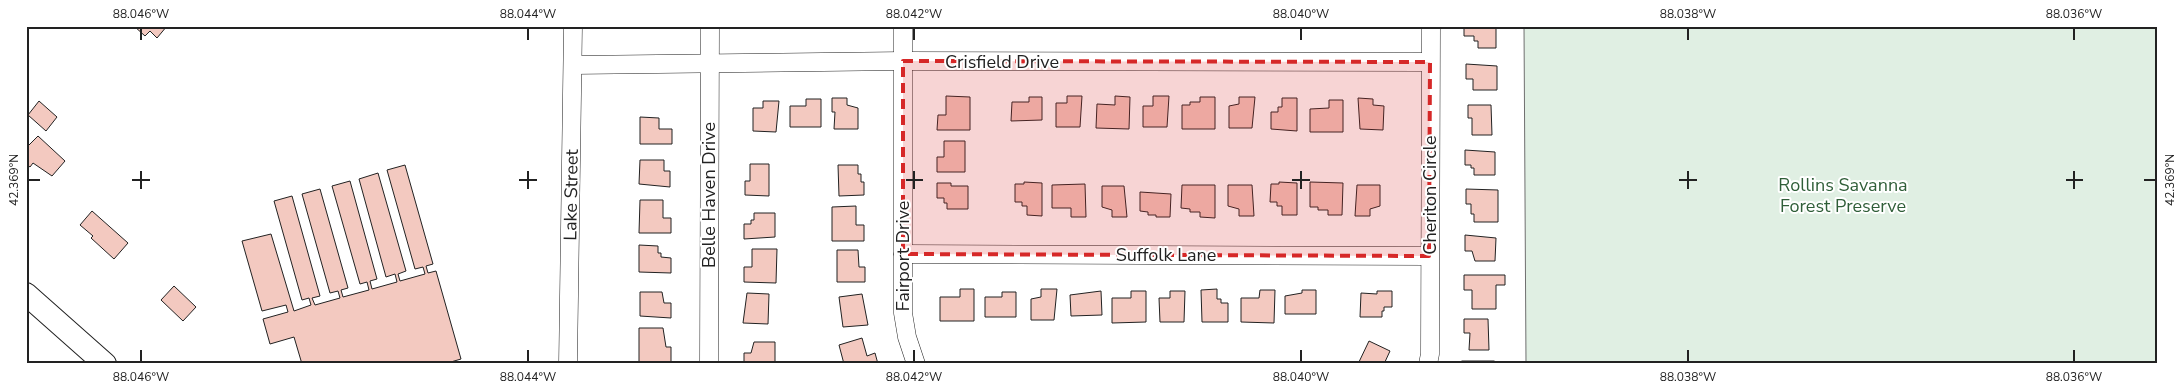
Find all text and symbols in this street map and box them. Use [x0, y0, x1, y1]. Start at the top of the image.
text: 88.046°W [113, 6, 169, 22]
text: 88.044°W [500, 6, 556, 22]
text: 88.042°W [886, 6, 942, 22]
text: 88.040°W [1273, 6, 1329, 22]
text: 88.038°W [1660, 6, 1716, 22]
text: 88.036°W [2046, 6, 2102, 22]
street label: Crisfield Drive [945, 50, 1059, 74]
street label: Belle Haven Drive [697, 122, 721, 268]
street label: Cheriton Circle [1418, 135, 1442, 255]
street label: Lake Street [558, 148, 584, 241]
text: 42.369°N [6, 154, 22, 206]
text: 42.369°N [2162, 154, 2178, 206]
park label: Rollins Savanna Forest Preserve [1778, 173, 1908, 218]
street label: Fairport Drive [891, 201, 915, 311]
street label: Suffolk Lane [1116, 243, 1216, 267]
text: 88.046°W [113, 369, 169, 385]
text: 88.044°W [500, 369, 556, 385]
text: 88.042°W [886, 369, 942, 385]
text: 88.040°W [1273, 369, 1329, 385]
text: 88.038°W [1660, 369, 1716, 385]
text: 88.036°W [2046, 369, 2102, 385]

